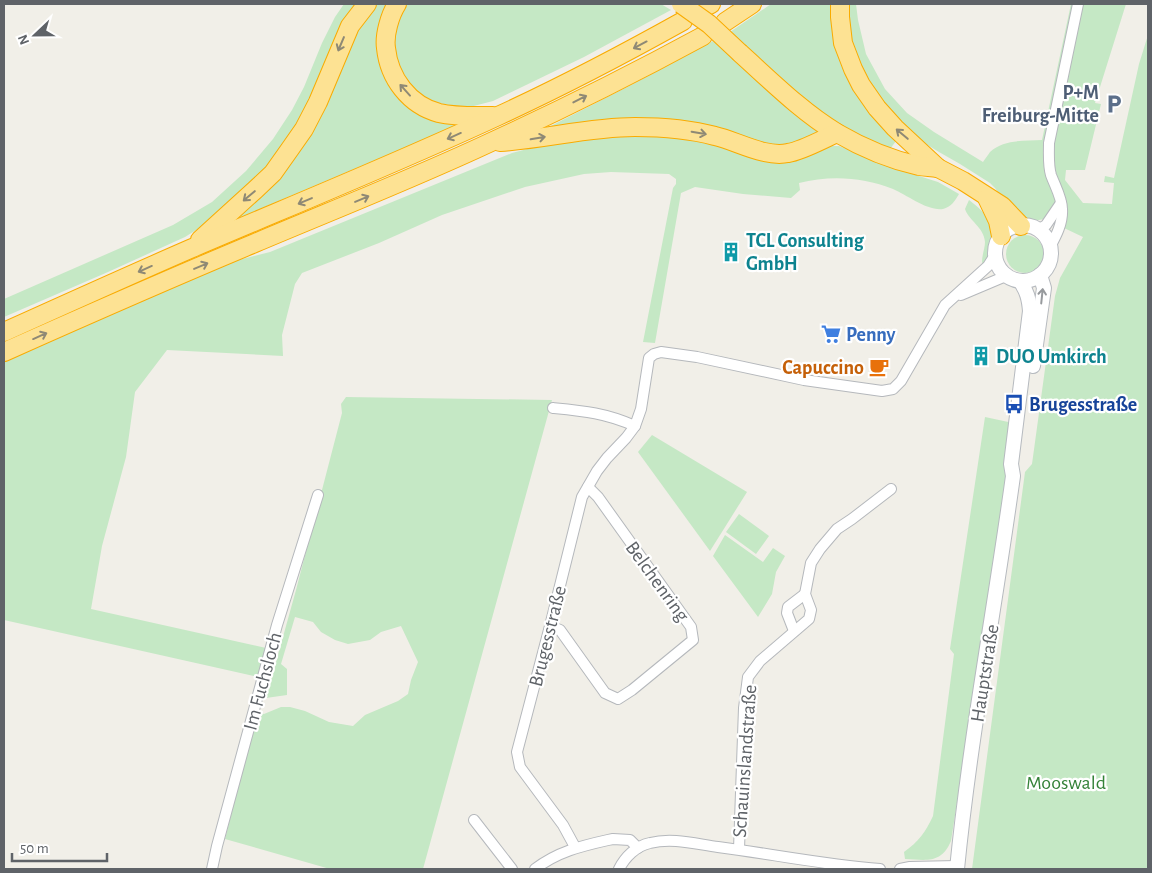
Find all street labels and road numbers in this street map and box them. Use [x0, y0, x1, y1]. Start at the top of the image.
street label: Belchenring [622, 538, 693, 625]
street label: Brugesstraße [526, 584, 570, 689]
street label: Hauptstraße [967, 623, 1003, 724]
street label: Im Fuchsloch [240, 630, 286, 733]
street label: Schauinslandstraße [730, 684, 760, 838]

